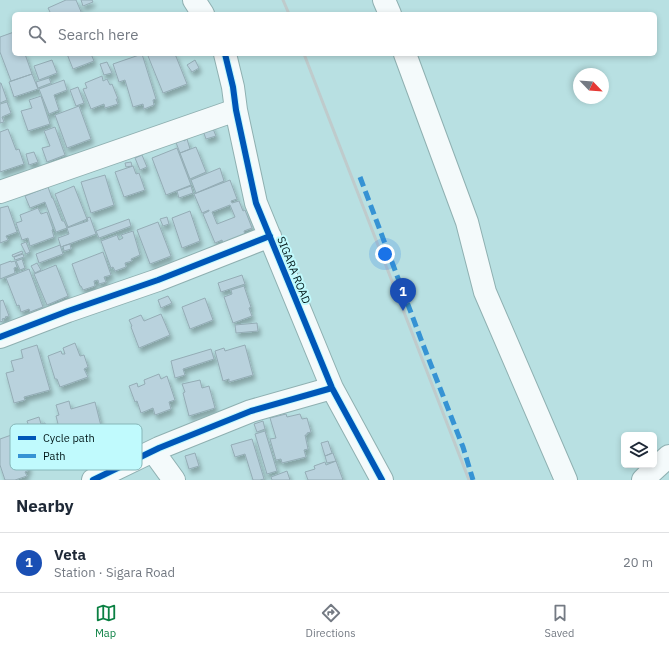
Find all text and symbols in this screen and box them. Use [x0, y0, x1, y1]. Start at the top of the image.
search box [12, 12, 657, 56]
icon: search [26, 23, 48, 45]
text: Search here [58, 25, 138, 44]
north arrow [573, 68, 609, 104]
street label: SIGARA ROAD [274, 234, 314, 306]
your location [375, 244, 395, 264]
pin: 1 [390, 278, 416, 311]
legend [10, 424, 142, 470]
text: Cycle path [43, 431, 95, 445]
map controls [621, 432, 657, 468]
button: layers [621, 432, 657, 468]
text: Path [43, 449, 66, 463]
text: Nearby [16, 495, 74, 517]
text: Veta [54, 545, 86, 564]
text: 1 [25, 554, 33, 571]
text: 20 m [623, 554, 653, 571]
text: Station · Sigara Road [54, 564, 175, 581]
tab: Map [95, 602, 117, 640]
tab: Directions [306, 602, 356, 640]
tab: Saved [545, 602, 574, 640]

